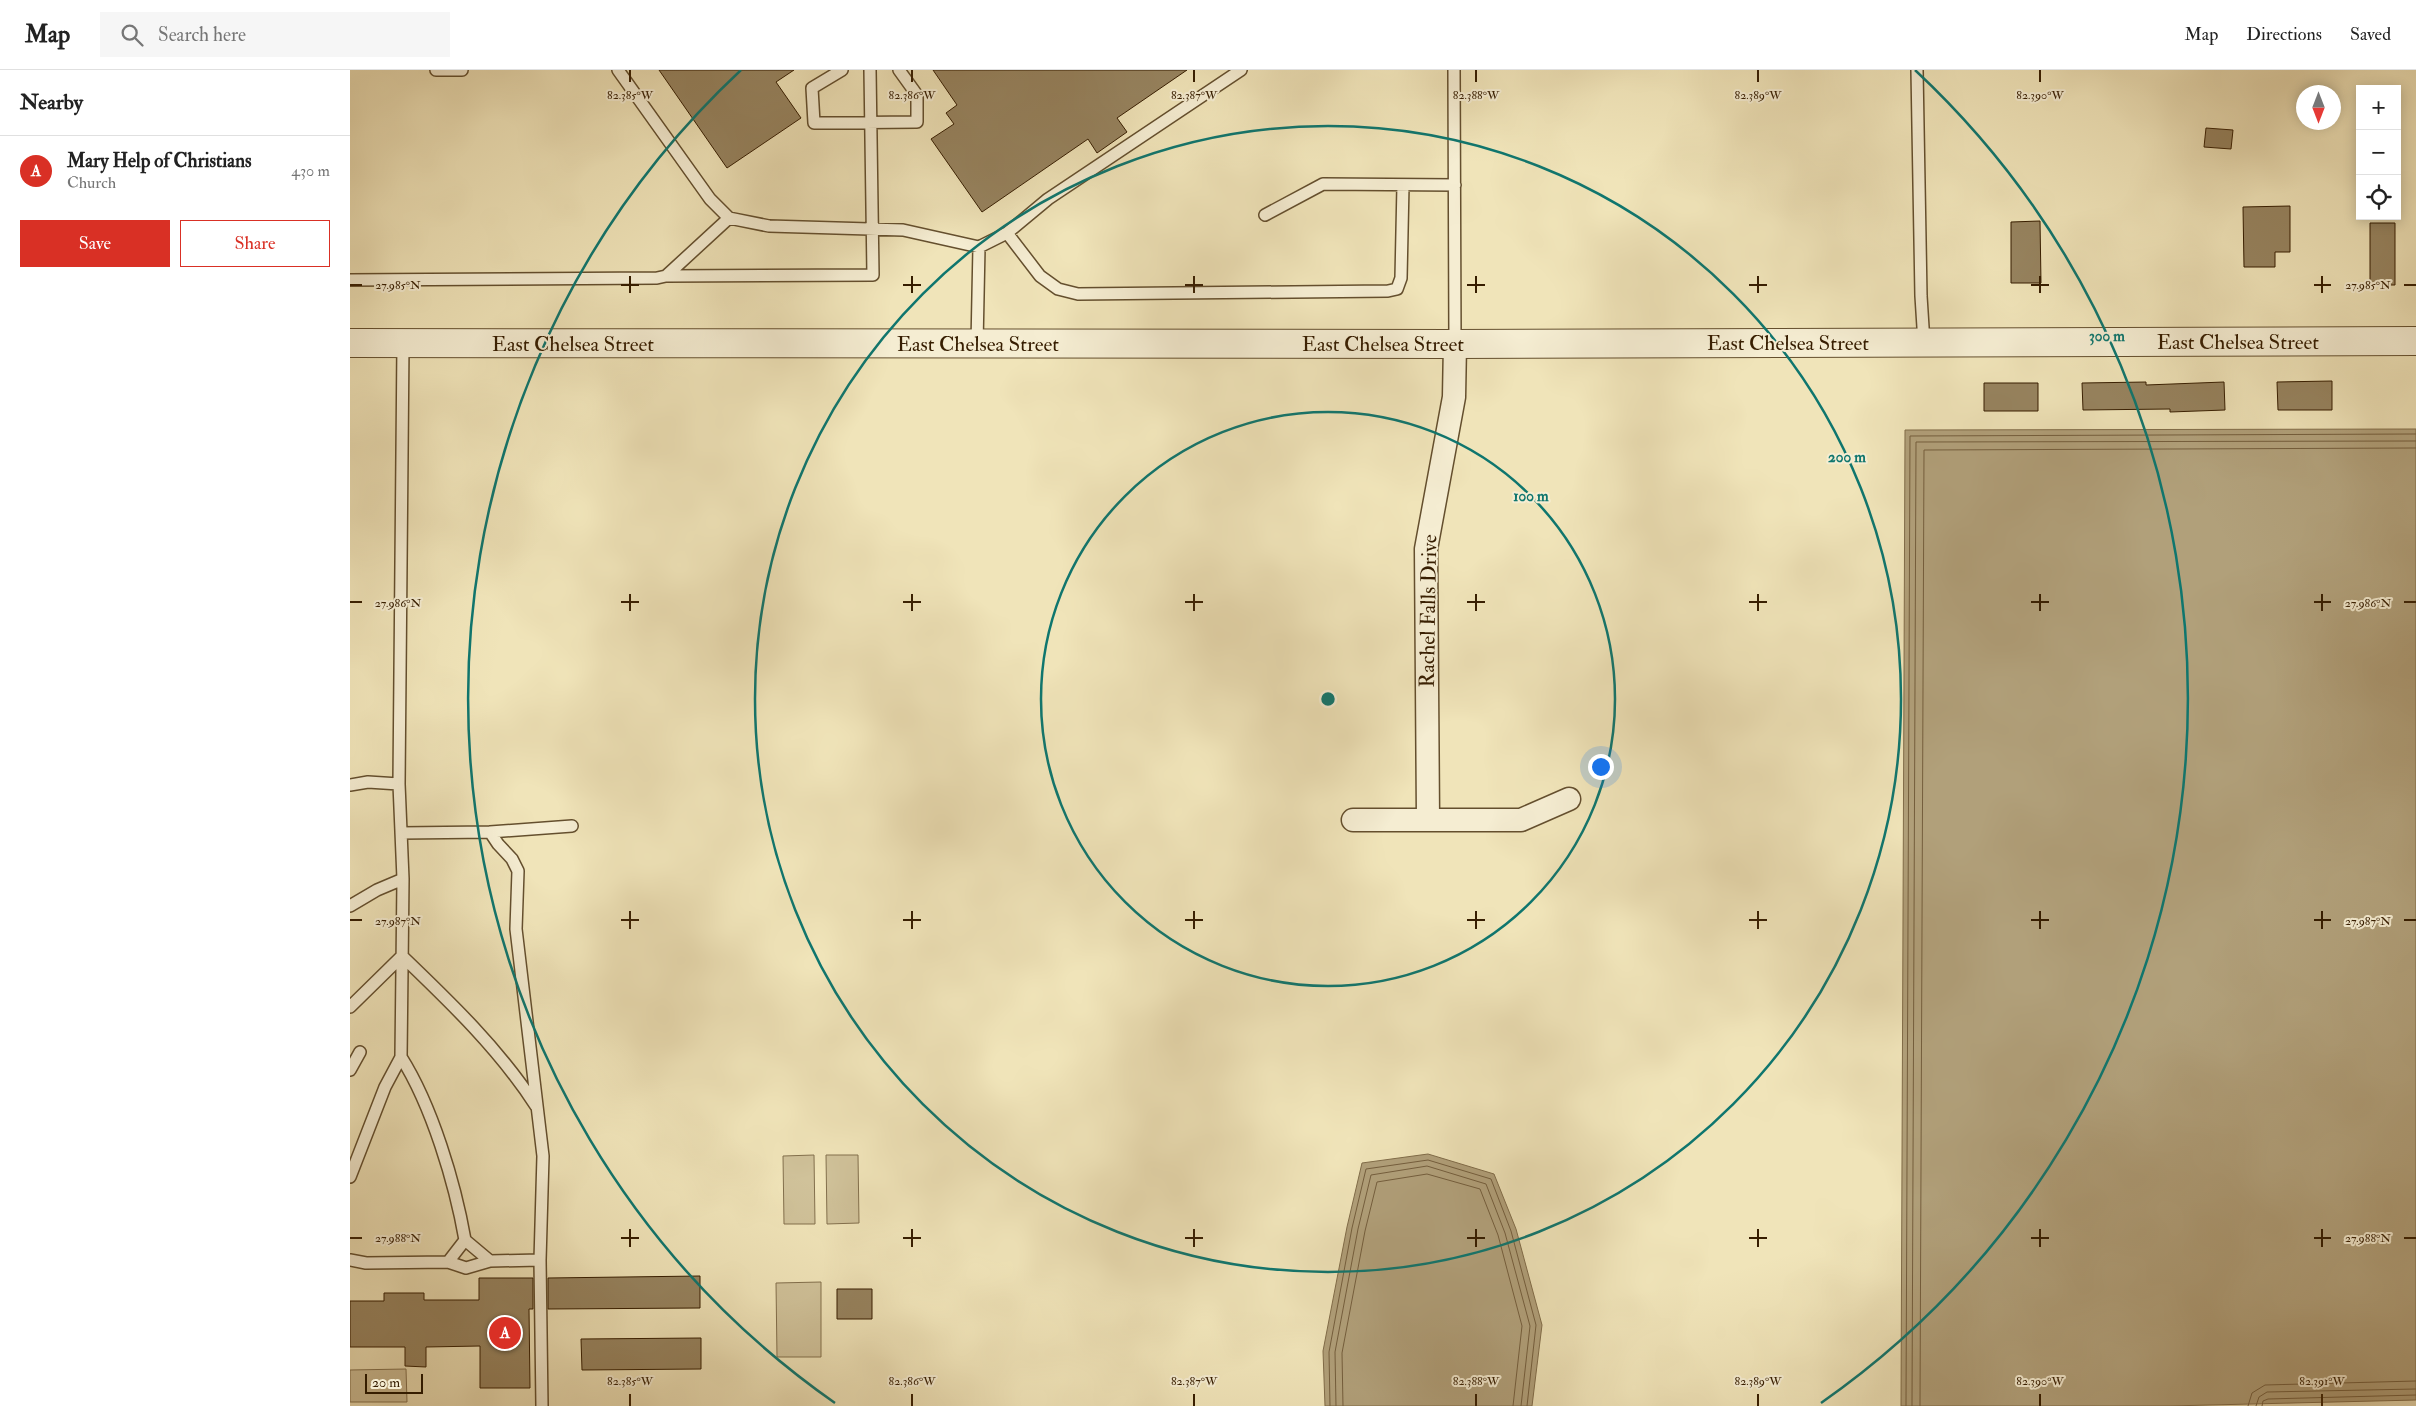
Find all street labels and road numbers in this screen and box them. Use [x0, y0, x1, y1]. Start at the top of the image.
street label: East Chelsea Street [2157, 329, 2319, 356]
street label: East Chelsea Street [1707, 330, 1869, 357]
street label: East Chelsea Street [492, 331, 654, 358]
street label: East Chelsea Street [897, 331, 1059, 358]
street label: East Chelsea Street [1302, 331, 1464, 358]
street label: Rachel Falls Drive [1414, 534, 1443, 688]

